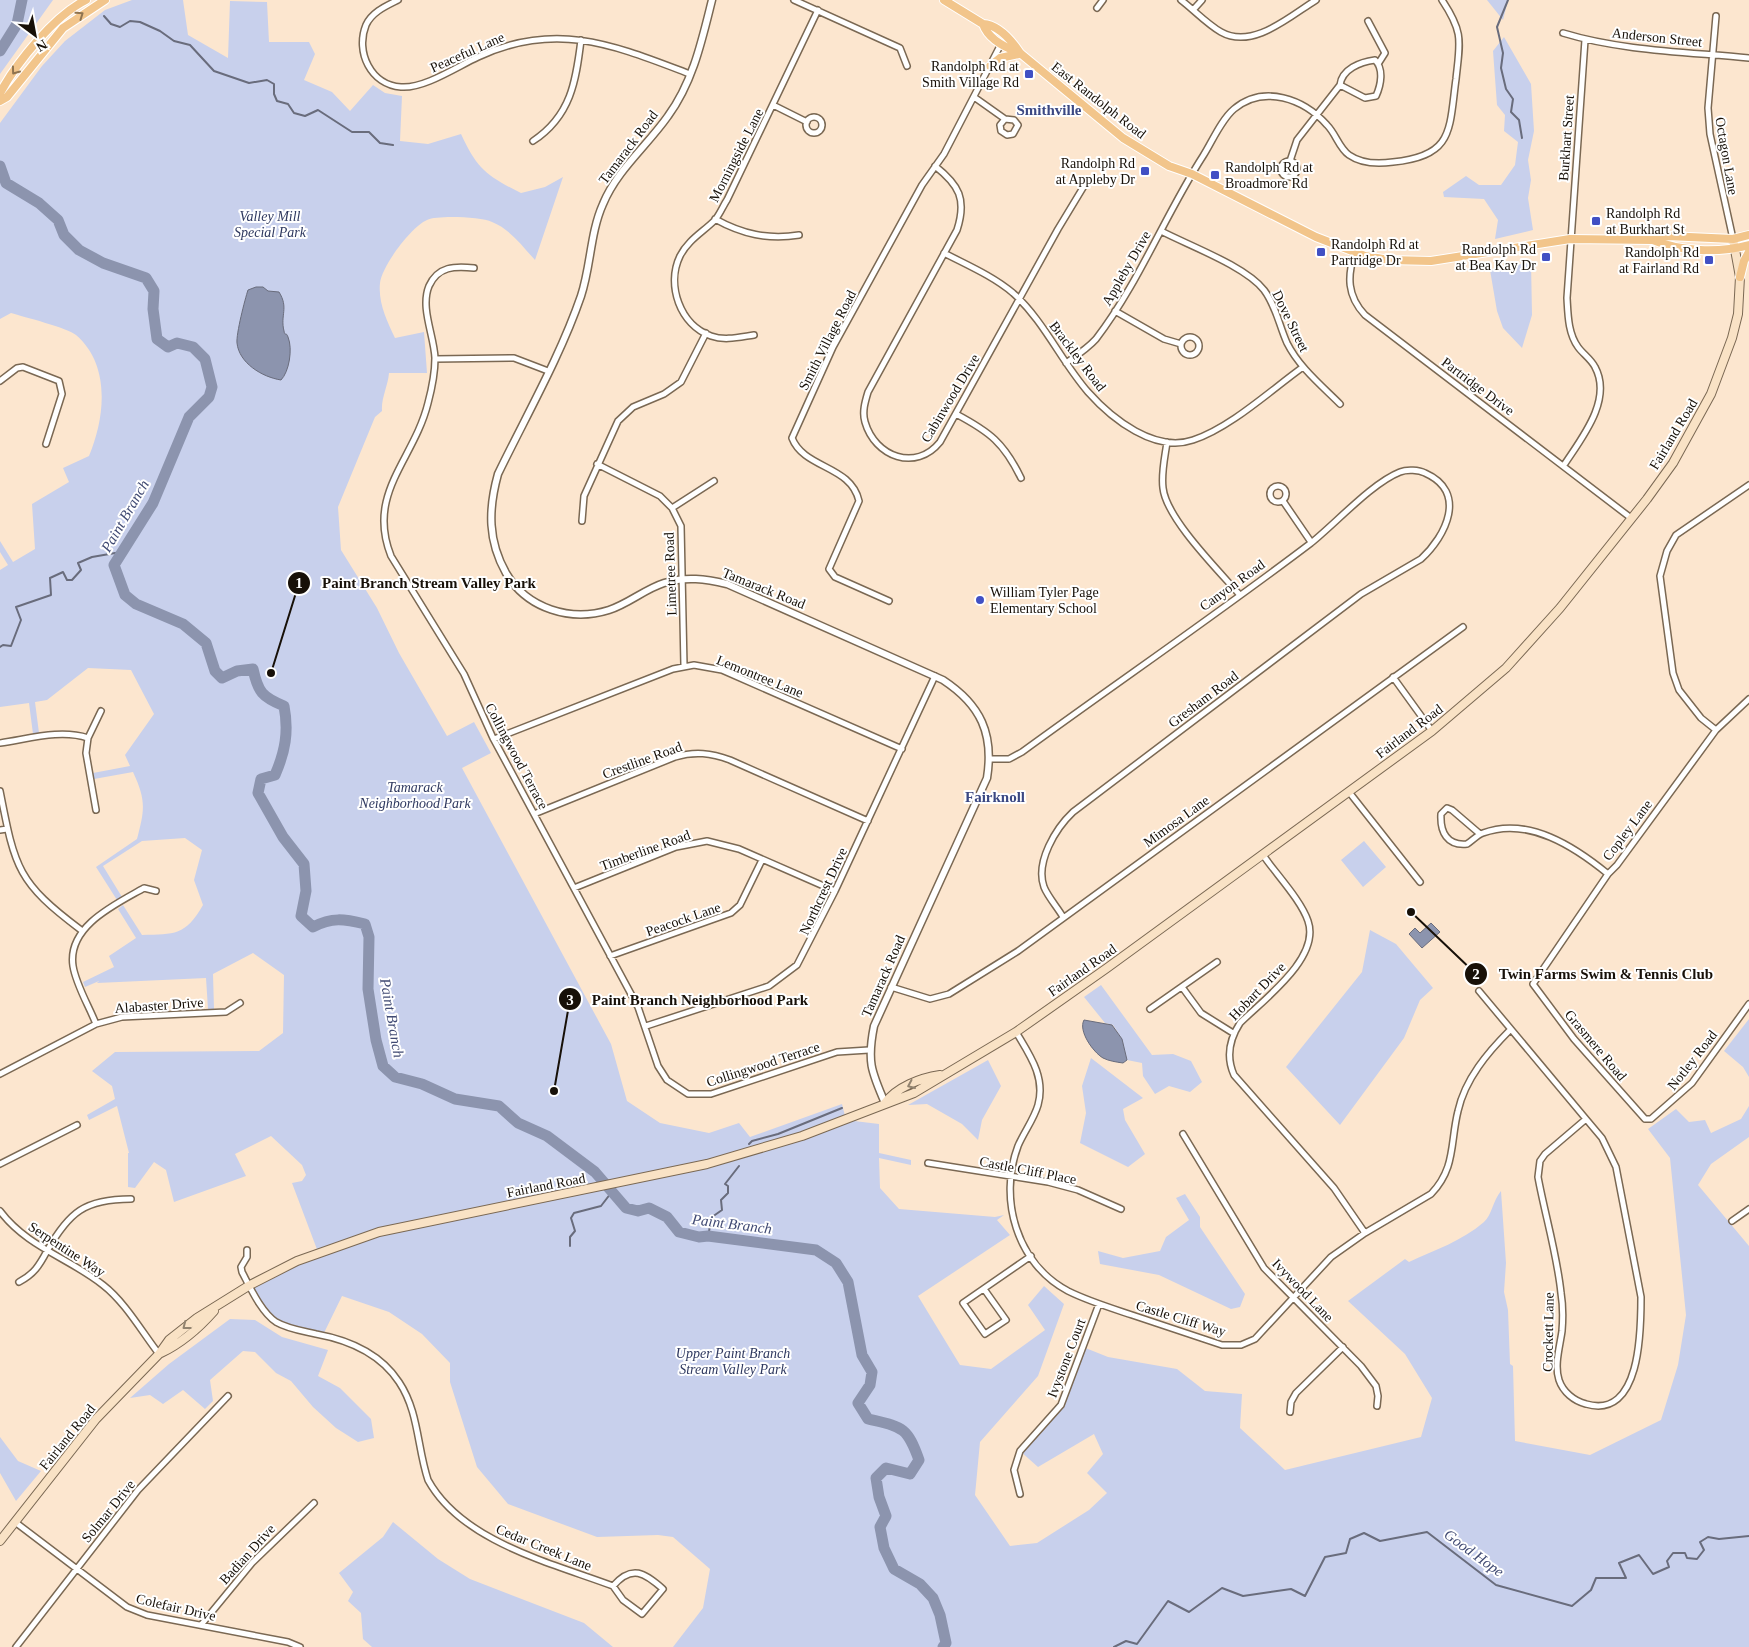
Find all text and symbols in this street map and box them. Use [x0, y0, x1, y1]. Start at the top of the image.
north arrow [10, 10, 60, 60]
one-way arrow [74, 12, 84, 21]
street label: Anderson Street [1611, 25, 1703, 50]
street label: Peaceful Lane [428, 29, 507, 76]
text: N [33, 37, 50, 55]
place label: Randolph Rd at Smith Village Rd [922, 59, 1019, 90]
street label: East Randolph Road [1049, 59, 1149, 142]
one-way arrow [12, 65, 21, 75]
marker: Randolph Rd at Smith Village Rd [1023, 68, 1035, 80]
street label: Burkhart Street [1556, 95, 1577, 181]
district label: Smithville [1016, 102, 1082, 118]
street label: Morningside Lane [706, 106, 767, 205]
street label: Tamarack Road [596, 108, 661, 187]
street label: Octagon Lane [1712, 116, 1741, 196]
place label: Randolph Rd at Appleby Dr [1056, 156, 1135, 187]
place label: Randolph Rd at Broadmore Rd [1225, 160, 1313, 191]
marker: Randolph Rd at Appleby Dr [1139, 165, 1151, 177]
marker: Randolph Rd at Broadmore Rd [1209, 169, 1221, 181]
place label: Randolph Rd at Burkhart St [1606, 206, 1685, 237]
park label: Valley Mill Special Park [234, 209, 307, 240]
marker: Randolph Rd at Burkhart St [1590, 215, 1602, 227]
street label: Appleby Drive [1099, 228, 1154, 308]
place label: Randolph Rd at Partridge Dr [1331, 237, 1419, 268]
place label: Randolph Rd at Bea Kay Dr [1456, 242, 1536, 273]
place label: Randolph Rd at Fairland Rd [1619, 245, 1699, 276]
marker: Randolph Rd at Partridge Dr [1315, 246, 1327, 258]
marker: Randolph Rd at Bea Kay Dr [1540, 251, 1552, 263]
marker: Randolph Rd at Fairland Rd [1703, 254, 1715, 266]
street label: Smith Village Road [796, 288, 859, 393]
street label: Dove Street [1269, 288, 1312, 354]
street label: Brackley Road [1046, 318, 1109, 394]
street label: Cabinwood Drive [918, 352, 983, 445]
street label: Partridge Drive [1439, 354, 1517, 418]
street label: Fairland Road [1646, 396, 1700, 472]
water label: Paint Branch [97, 477, 152, 556]
street label: Limetree Road [662, 532, 679, 616]
street label: Canyon Road [1197, 557, 1268, 614]
street label: Tamarack Road [720, 565, 807, 612]
callout: Paint Branch Stream Valley Park [287, 568, 546, 598]
text: 1 [295, 575, 303, 591]
text: Paint Branch Stream Valley Park [322, 575, 537, 591]
place label: William Tyler Page Elementary School [990, 585, 1099, 616]
marker: William Tyler Page Elementary School [974, 594, 986, 606]
street label: Lemontree Lane [714, 652, 805, 701]
street label: Gresham Road [1165, 668, 1241, 731]
street label: Collingwood Terrace [482, 701, 551, 812]
street label: Fairland Road [1373, 701, 1446, 761]
street label: Crestline Road [600, 739, 684, 782]
park label: Tamarack Neighborhood Park [358, 780, 471, 811]
district label: Fairknoll [965, 789, 1025, 805]
street label: Mimosa Lane [1141, 793, 1212, 850]
street label: Copley Lane [1600, 797, 1655, 864]
street label: Timberline Road [598, 827, 692, 874]
street label: Northcrest Drive [797, 845, 850, 937]
street label: Peacock Lane [644, 900, 723, 939]
street label: Tamarack Road [859, 933, 908, 1019]
street label: Fairland Road [1045, 941, 1119, 999]
street label: Hobart Drive [1226, 959, 1289, 1023]
callout: Twin Farms Swim & Tennis Club [1464, 959, 1724, 989]
text: 2 [1472, 966, 1480, 982]
text: Twin Farms Swim & Tennis Club [1499, 966, 1713, 982]
water label: Paint Branch [377, 976, 407, 1059]
callout: Paint Branch Neighborhood Park [557, 984, 818, 1014]
text: 3 [566, 992, 574, 1008]
text: Paint Branch Neighborhood Park [592, 992, 809, 1008]
street label: Alabaster Drive [114, 995, 204, 1016]
street label: Grasmere Road [1562, 1007, 1629, 1084]
street label: Notley Road [1665, 1028, 1720, 1093]
street label: Collingwood Terrace [705, 1039, 822, 1090]
one-way arrow [907, 1078, 916, 1089]
street label: Castle Cliff Place [978, 1154, 1078, 1187]
street label: Fairland Road [506, 1171, 587, 1200]
water label: Paint Branch [690, 1211, 773, 1237]
street label: Serpentine Way [26, 1219, 108, 1280]
street label: Ivywood Lane [1269, 1256, 1336, 1325]
street label: Crockett Lane [1540, 1292, 1557, 1372]
street label: Castle Cliff Way [1134, 1298, 1228, 1339]
street label: Ivystone Court [1044, 1316, 1088, 1400]
one-way arrow [183, 1321, 192, 1329]
park label: Upper Paint Branch Stream Valley Park [676, 1346, 790, 1377]
street label: Fairland Road [36, 1402, 98, 1473]
street label: Solmar Drive [79, 1477, 138, 1545]
street label: Badian Drive [217, 1521, 278, 1587]
street label: Cedar Creek Lane [494, 1521, 594, 1573]
water label: Good Hope [1441, 1526, 1507, 1580]
street label: Colefair Drive [135, 1591, 217, 1624]

